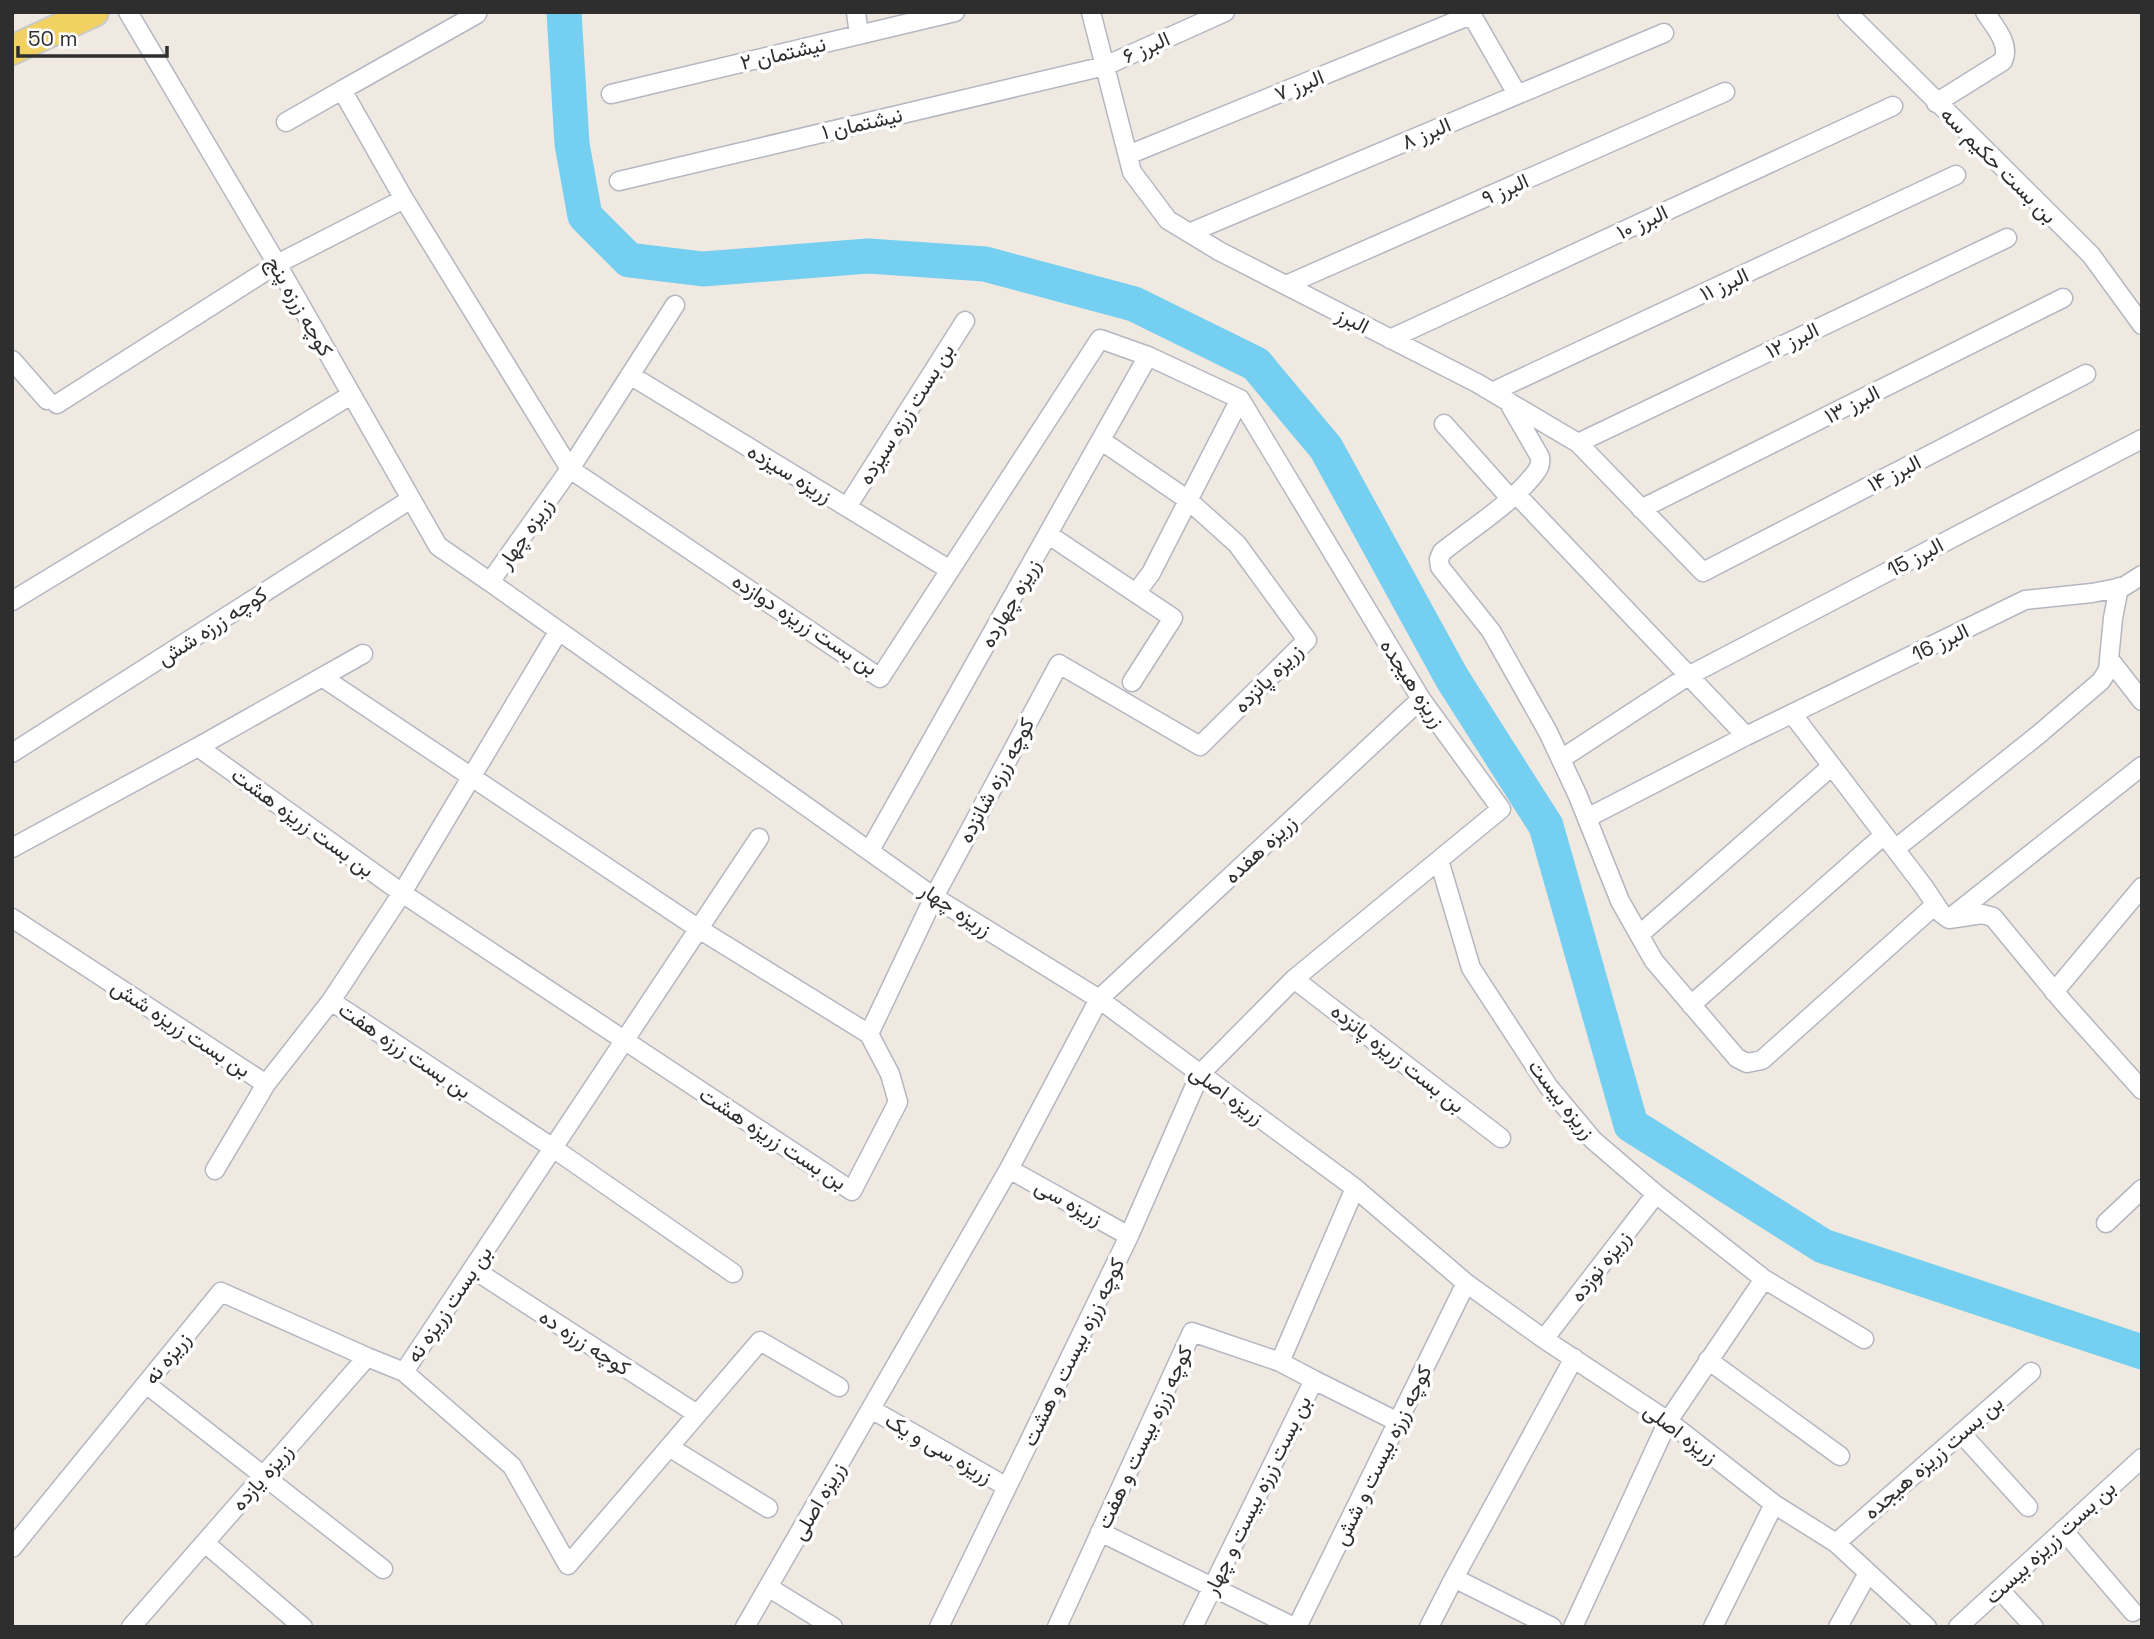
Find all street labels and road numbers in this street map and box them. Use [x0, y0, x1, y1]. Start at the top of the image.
street label: البرز ۶ [1118, 25, 1174, 69]
street label: نيشتمان ۲ [738, 30, 828, 76]
street label: البرز ۷ [1270, 63, 1328, 107]
street label: نيشتمان ۱ [819, 101, 905, 145]
street label: بن بست حکیم سه [1934, 101, 2063, 230]
street label: البرز ۸ [1397, 111, 1455, 155]
street label: البرز ۹ [1477, 167, 1533, 211]
street label: البرز ۱۰ [1612, 198, 1672, 246]
street label: کوچه زرزه پنج [260, 251, 340, 362]
street label: البرز ۱۱ [1695, 261, 1753, 307]
street label: البرز [1331, 300, 1374, 340]
street label: البرز ۱۲ [1761, 316, 1823, 364]
street label: بن بست زرزه سیزده [852, 338, 960, 490]
street label: البرز ۱۳ [1820, 379, 1884, 429]
street label: زریزه سیزده [743, 437, 837, 509]
street label: البرز ۱۴ [1863, 448, 1925, 498]
street label: زریزه چهار [490, 492, 560, 575]
street label: البرز 15 [1882, 531, 1948, 583]
street label: زریزه چهارده [974, 554, 1047, 653]
street label: بن بست زریزه دوازده [727, 567, 883, 681]
street label: کوچه زرزه شش [152, 580, 273, 672]
street label: البرز 16 [1907, 617, 1973, 667]
street label: زریزه هیجده [1374, 634, 1452, 732]
street label: زریزه پانزده [1228, 638, 1309, 719]
street label: کوچه زرزه شانزده [952, 713, 1041, 848]
street label: بن بست زریزه هشت [226, 761, 380, 883]
street label: زریزه هفده [1218, 809, 1302, 889]
street label: زریزه چهار [914, 875, 997, 943]
street label: بن بست زریزه شش [106, 973, 256, 1083]
street label: بن بست زرزه هفت [333, 996, 477, 1104]
street label: بن بست زریزه پانزده [1325, 997, 1470, 1120]
street label: زریزه بیست [1522, 1054, 1602, 1144]
street label: زریزه اصلی [1184, 1058, 1270, 1130]
street label: بن بست زریزه هشت [694, 1080, 852, 1196]
street label: زریزه سی [1030, 1172, 1108, 1232]
street label: زریزه نوزده [1564, 1225, 1636, 1307]
street label: بن بست زریزه نه [400, 1240, 498, 1368]
street label: کوچه زرزه بیست و هشت [1016, 1253, 1131, 1451]
street label: کوچه زرزه ده [534, 1303, 636, 1382]
street label: زریزه نه [138, 1326, 196, 1390]
street label: کوچه زرزه بیست و هفت [1090, 1341, 1199, 1533]
street label: کوچه زرزه بیست و شش [1327, 1360, 1438, 1550]
street label: بن بست زریزه هیجده [1858, 1389, 2008, 1525]
street label: بن بست زرزه بیست و چهار [1197, 1391, 1318, 1600]
street label: زریزه اصلی [1639, 1396, 1723, 1470]
street label: زریزه سی و یک [880, 1406, 998, 1490]
street label: زریزه یازده [225, 1438, 299, 1516]
street label: زریزه اصلی [785, 1457, 851, 1545]
street label: بن بست زریزه بیست [1979, 1474, 2121, 1610]

